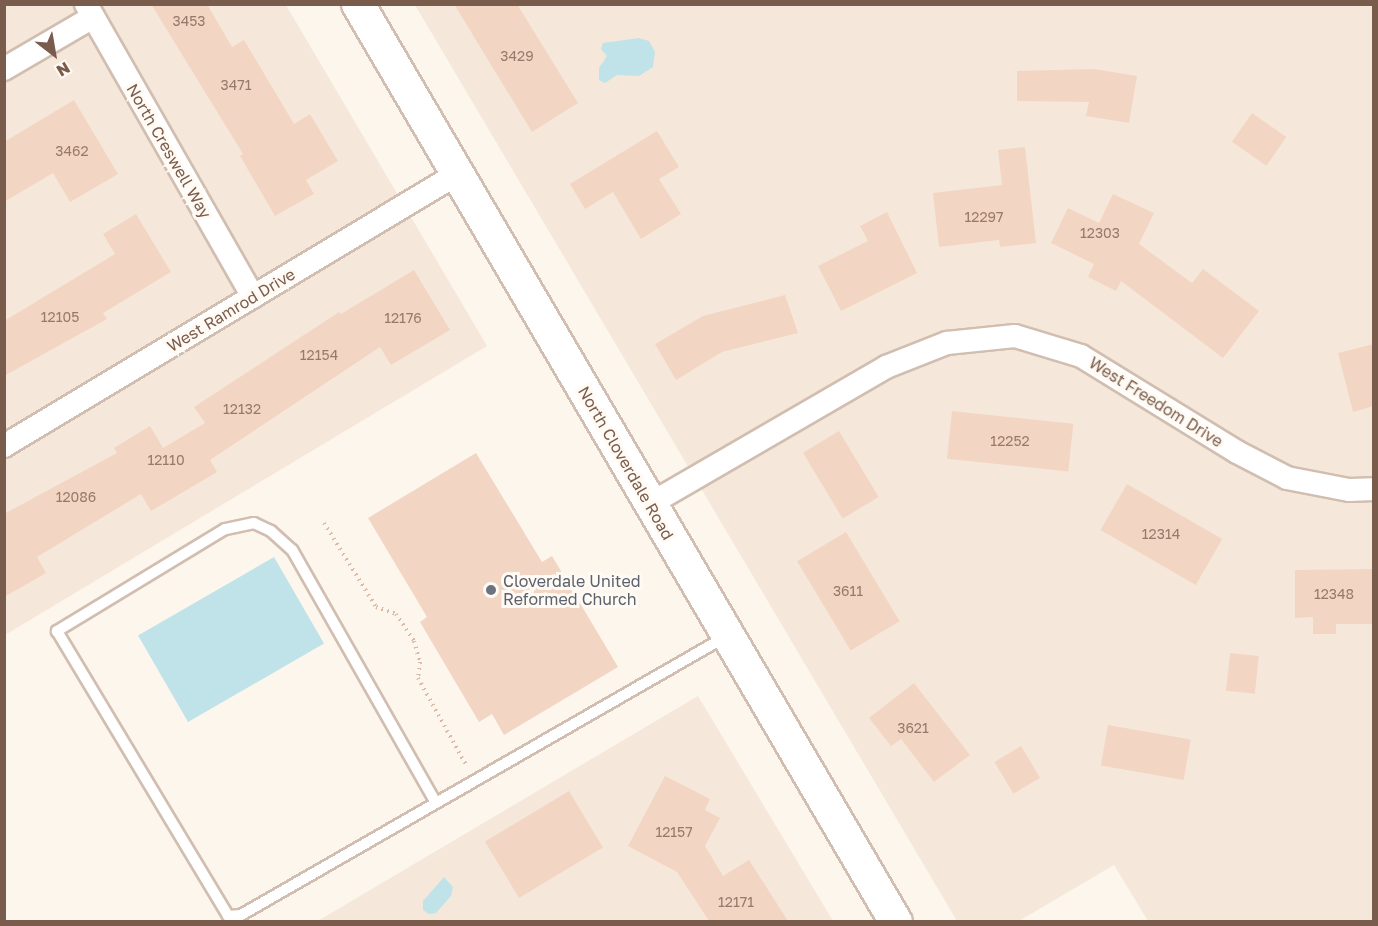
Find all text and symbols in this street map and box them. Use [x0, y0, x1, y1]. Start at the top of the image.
house number: 3453 [172, 13, 206, 29]
north arrow [24, 24, 84, 84]
house number: 3429 [500, 48, 534, 64]
text: N [53, 58, 74, 81]
house number: 3471 [221, 77, 251, 93]
street label: North Creswell Way [123, 80, 215, 222]
house number: 3462 [55, 143, 89, 159]
house number: 12297 [965, 209, 1003, 225]
house number: 12303 [1080, 225, 1120, 241]
street label: West Ramrod Drive [163, 264, 299, 356]
house number: 12105 [41, 309, 79, 325]
house number: 12176 [384, 310, 422, 326]
house number: 12154 [300, 347, 338, 363]
street label: West Freedom Drive [1085, 353, 1227, 451]
street label: North Cloverdale Road [574, 383, 678, 543]
house number: 12132 [223, 401, 261, 417]
house number: 12252 [990, 433, 1030, 449]
house number: 12110 [147, 452, 185, 468]
house number: 12086 [56, 489, 96, 505]
house number: 12314 [1142, 526, 1180, 542]
place label: Cloverdale United Reformed Church [503, 571, 641, 609]
marker: Cloverdale United Reformed Church [484, 583, 498, 597]
house number: 3611 [833, 583, 863, 599]
house number: 12348 [1314, 586, 1354, 602]
house number: 3621 [897, 720, 929, 736]
house number: 12157 [655, 824, 693, 840]
house number: 12171 [718, 894, 754, 910]

